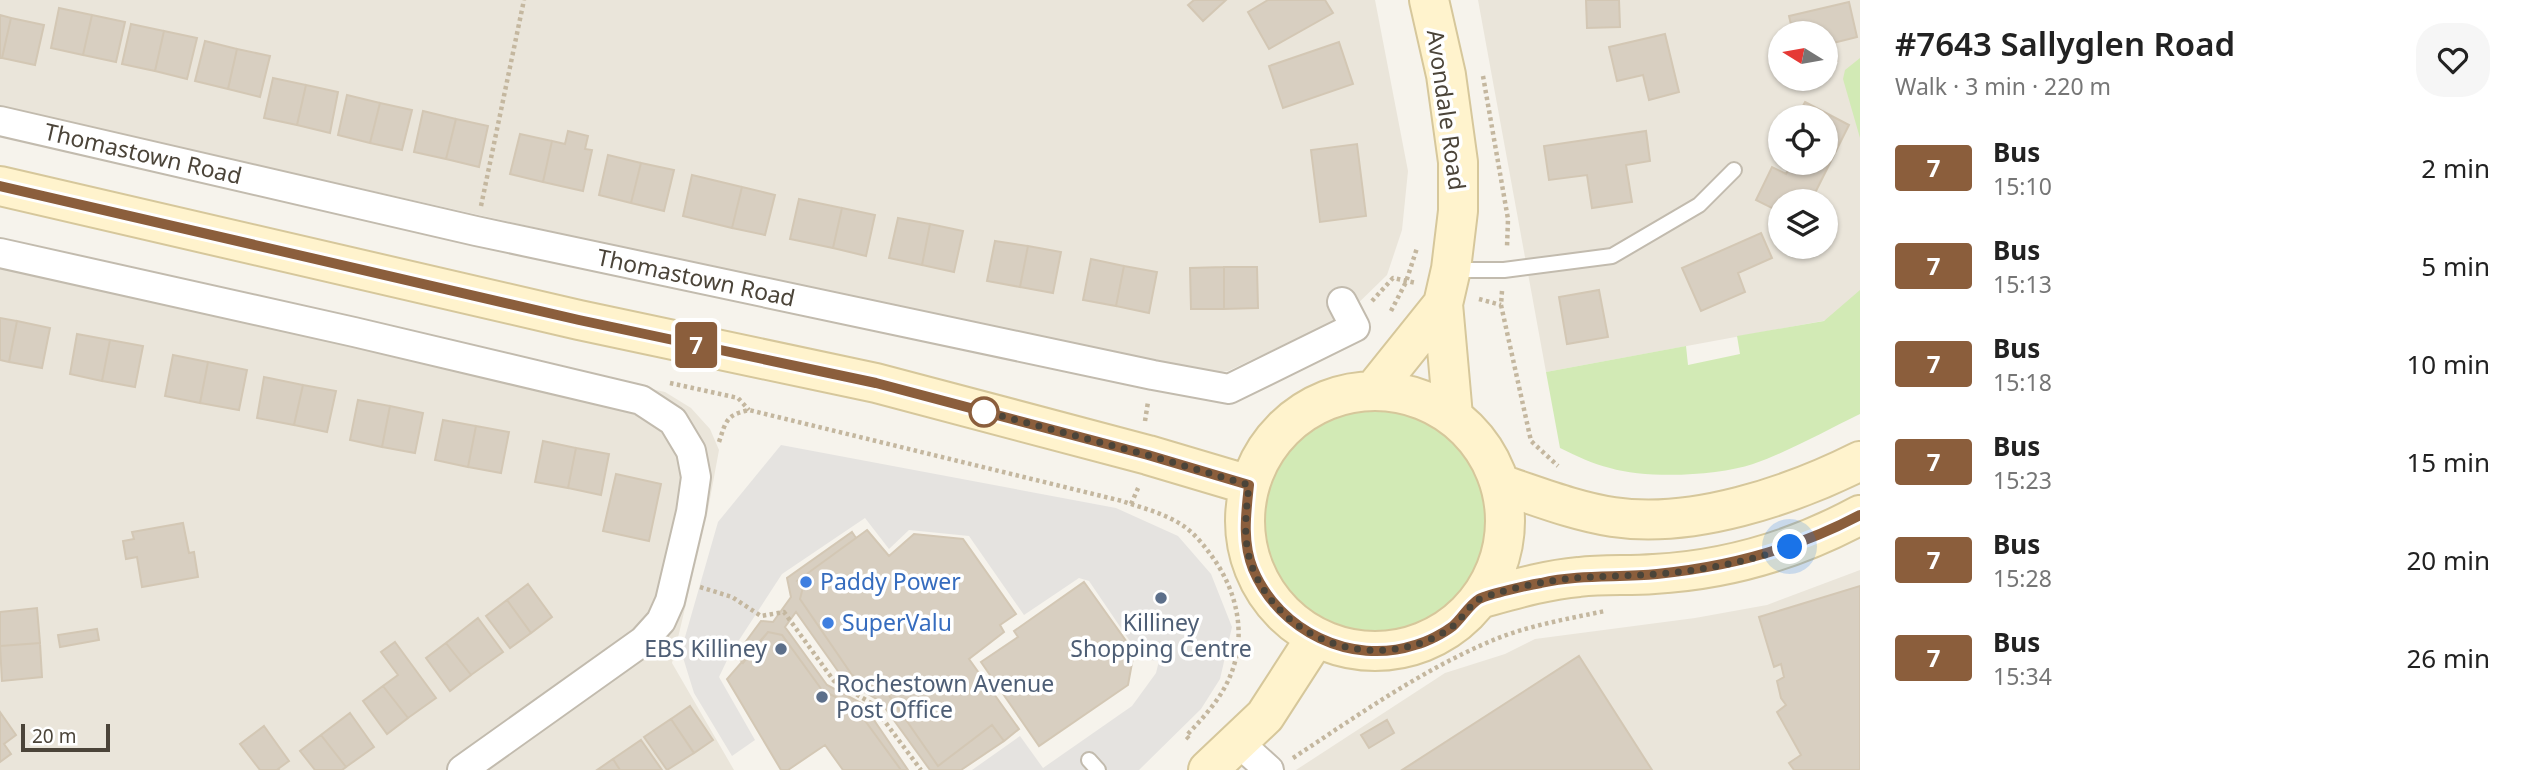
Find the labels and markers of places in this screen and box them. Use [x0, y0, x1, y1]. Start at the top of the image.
unlabelled marker [969, 397, 999, 427]
place label: Paddy Power [820, 565, 961, 597]
marker: Paddy Power [798, 574, 814, 590]
marker: Killiney Shopping Centre [1153, 590, 1169, 606]
place label: SuperValu [842, 606, 952, 638]
place label: Killiney Shopping Centre [1070, 606, 1252, 664]
marker: SuperValu [820, 615, 836, 631]
place label: EBS Killiney [644, 632, 767, 664]
marker: EBS Killiney [773, 641, 789, 657]
place label: Rochestown Avenue Post Office [836, 667, 1054, 725]
marker: Rochestown Avenue Post Office [814, 689, 830, 705]

